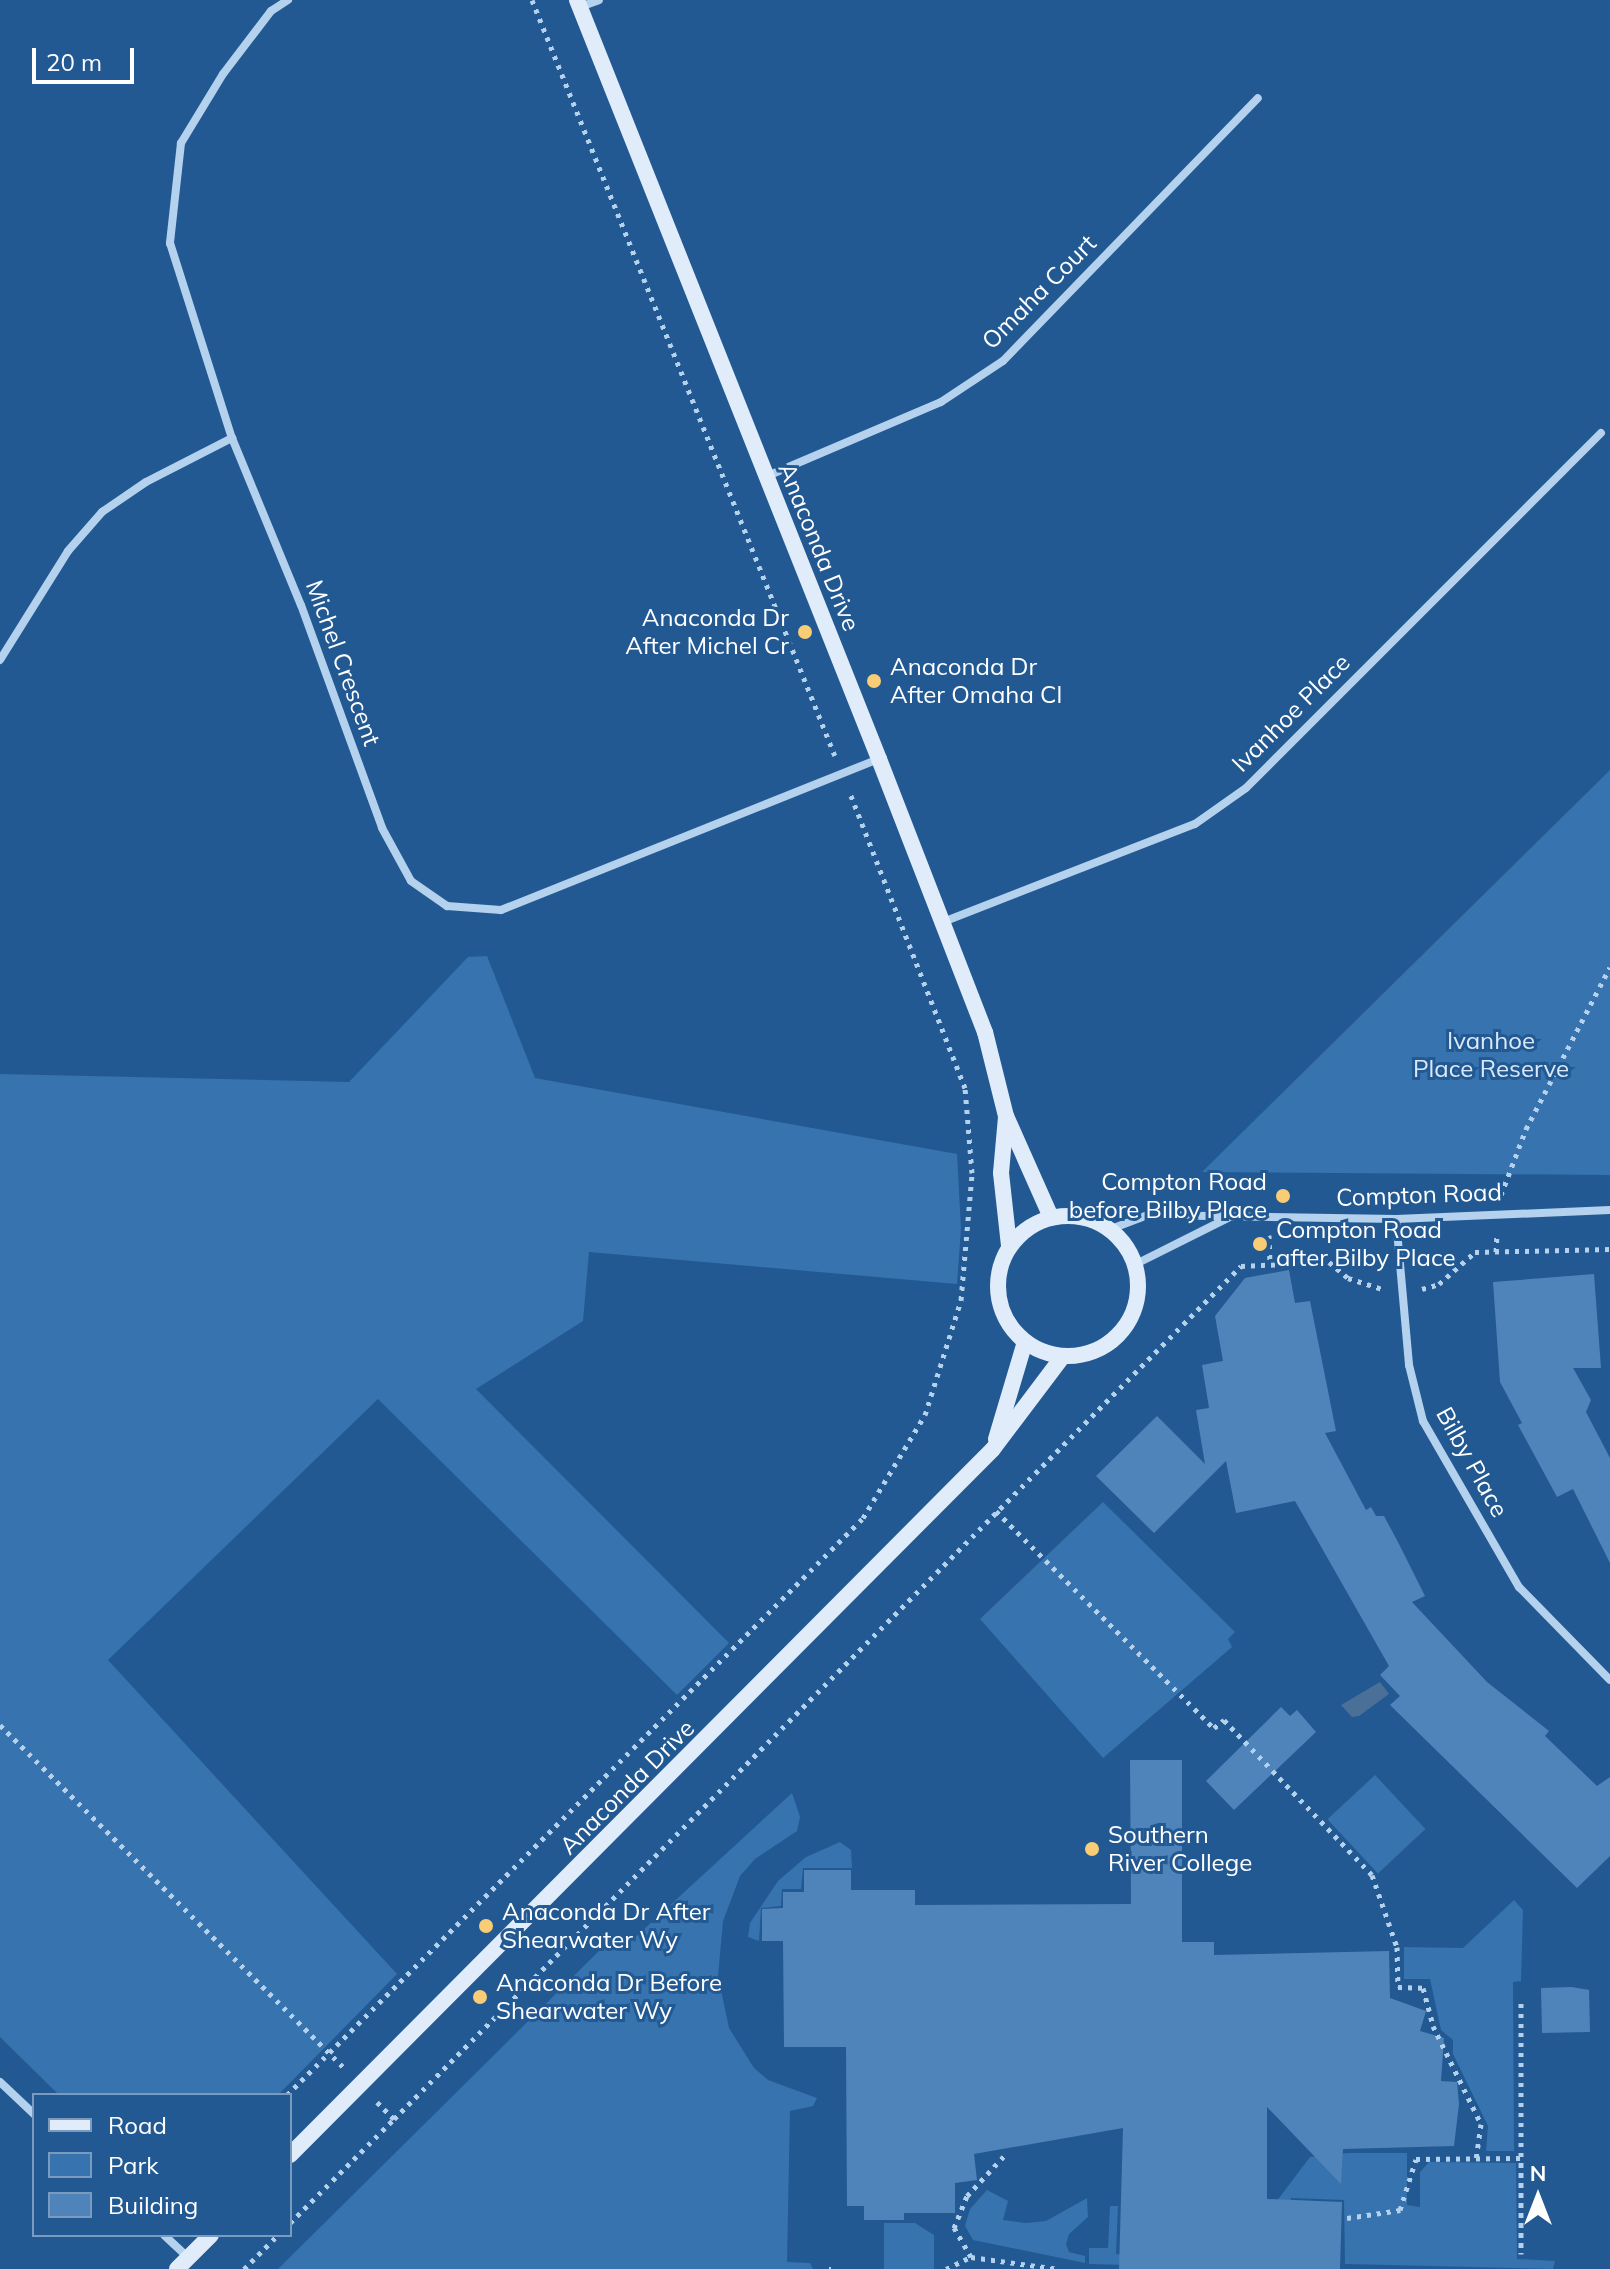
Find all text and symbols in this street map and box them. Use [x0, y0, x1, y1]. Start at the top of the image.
scale bar [36, 32, 138, 82]
text: 20 m [46, 47, 102, 77]
street label: Omaha Court [976, 229, 1102, 355]
street label: Anaconda Drive [772, 459, 866, 635]
street label: Michel Crescent [300, 576, 386, 750]
place label: Anaconda Dr After Michel Cr [625, 604, 789, 660]
marker: Anaconda Dr After Michel Cr [796, 623, 814, 641]
street label: Ivanhoe Place [1226, 648, 1356, 778]
place label: Anaconda Dr After Omaha Cl [890, 653, 1062, 709]
marker: Anaconda Dr After Omaha Cl [865, 672, 883, 690]
park label: Ivanhoe Place Reserve [1413, 1027, 1569, 1083]
place label: Compton Road before Bilby Place [1069, 1168, 1267, 1224]
street label: Compton Road [1336, 1178, 1502, 1212]
marker: Compton Road before Bilby Place [1274, 1187, 1292, 1205]
place label: Compton Road after Bilby Place [1276, 1216, 1456, 1272]
marker: Compton Road after Bilby Place [1251, 1235, 1269, 1253]
street label: Bilby Place [1430, 1402, 1514, 1522]
street label: Anaconda Drive [554, 1714, 700, 1860]
place label: Southern River College [1108, 1821, 1252, 1877]
marker: Southern River College [1083, 1840, 1101, 1858]
place label: Anaconda Dr After Shearwater Wy [502, 1898, 711, 1954]
marker: Anaconda Dr After Shearwater Wy [477, 1917, 495, 1935]
place label: Anaconda Dr Before Shearwater Wy [496, 1969, 722, 2025]
marker: Anaconda Dr Before Shearwater Wy [471, 1988, 489, 2006]
legend [32, 2093, 292, 2237]
text: Road [108, 2110, 167, 2140]
text: Park [108, 2150, 159, 2180]
north arrow [1498, 2157, 1578, 2237]
text: N [1530, 2159, 1546, 2187]
text: Building [108, 2190, 198, 2220]

